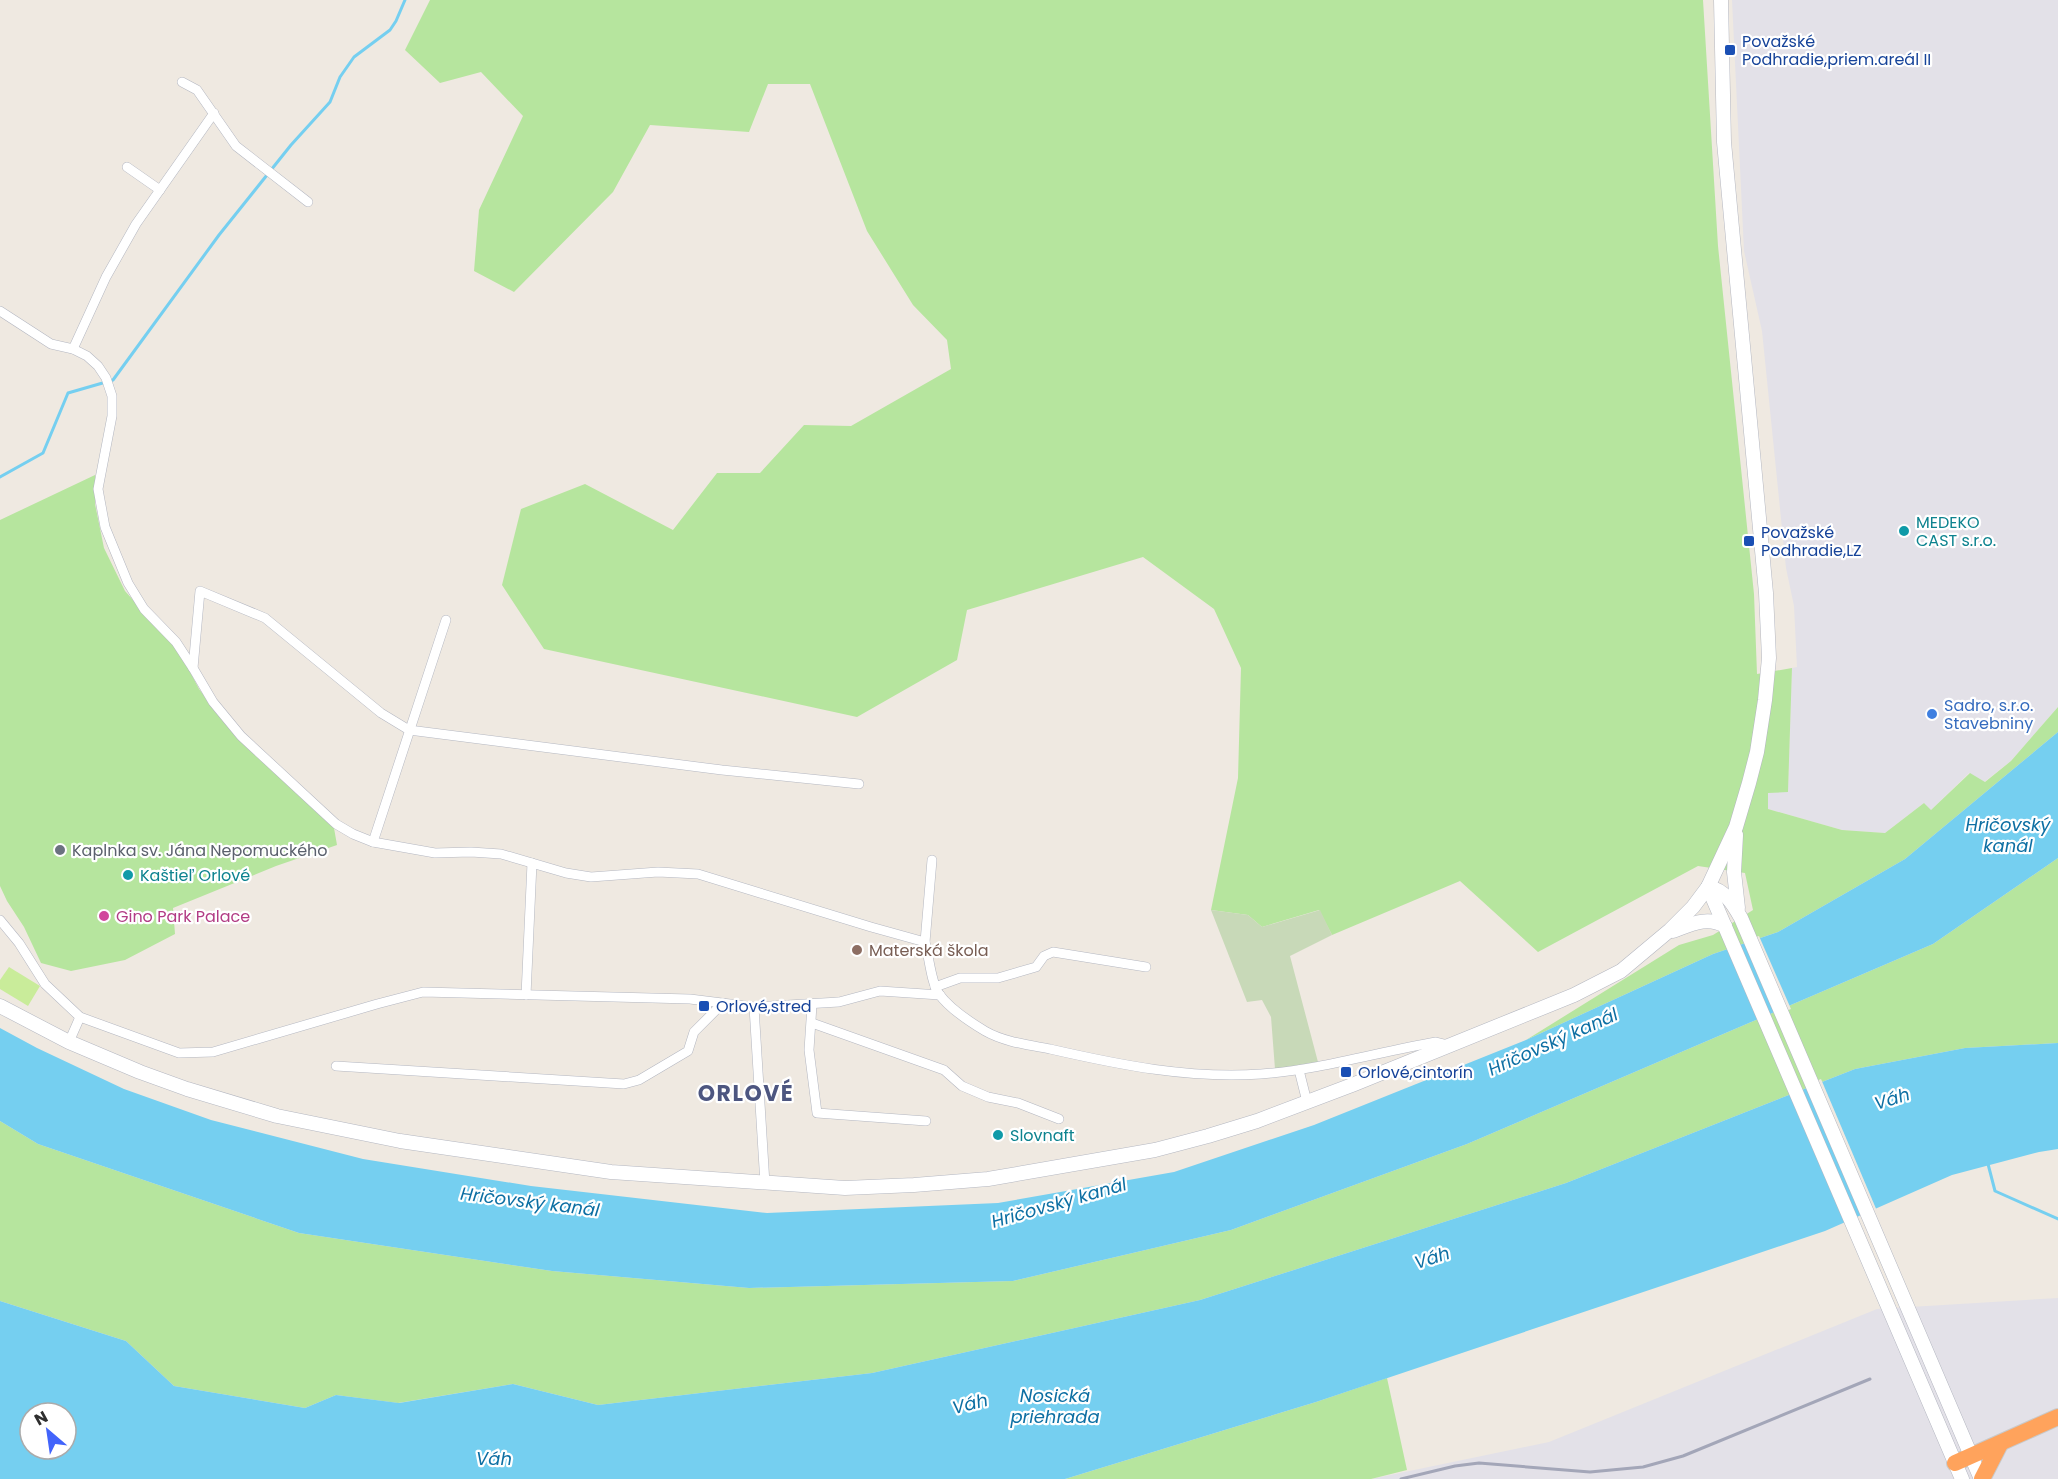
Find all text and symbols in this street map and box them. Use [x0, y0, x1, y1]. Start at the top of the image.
place label: Považské Podhradie,priem.areál II [1742, 30, 1931, 71]
marker: Považské Podhradie,priem.areál II [1723, 43, 1737, 57]
place label: MEDEKO CAST s.r.o. [1916, 511, 1996, 552]
place label: Považské Podhradie,LZ [1761, 521, 1862, 562]
marker: MEDEKO CAST s.r.o. [1897, 524, 1911, 538]
marker: Považské Podhradie,LZ [1742, 534, 1756, 548]
place label: Sadro, s.r.o. Stavebniny [1944, 694, 2033, 735]
marker: Sadro, s.r.o. Stavebniny [1925, 707, 1939, 721]
water label: Hričovský kanál [1966, 812, 2051, 858]
place label: Kaplnka sv. Jána Nepomuckého [72, 839, 328, 862]
marker: Kaplnka sv. Jána Nepomuckého [53, 843, 67, 857]
place label: Kaštieľ Orlové [140, 864, 250, 887]
marker: Kaštieľ Orlové [121, 868, 135, 882]
place label: Gino Park Palace [116, 905, 250, 928]
marker: Gino Park Palace [97, 909, 111, 923]
place label: Materská škola [869, 939, 989, 962]
marker: Materská škola [850, 943, 864, 957]
place label: Orlové,stred [716, 995, 812, 1018]
marker: Orlové,stred [697, 999, 711, 1013]
water label: Hričovský kanál [1484, 1001, 1622, 1081]
place label: Orlové,cintorín [1358, 1061, 1473, 1084]
marker: Orlové,cintorín [1339, 1065, 1353, 1079]
district label: ORLOVÉ [698, 1078, 794, 1109]
water label: Váh [1871, 1081, 1913, 1116]
place label: Slovnaft [1010, 1124, 1075, 1147]
marker: Slovnaft [991, 1128, 1005, 1142]
water label: Hričovský kanál [988, 1171, 1130, 1234]
water label: Hričovský kanál [459, 1181, 602, 1223]
water label: Váh [1411, 1240, 1453, 1275]
water label: Nosická priehrada [1009, 1383, 1100, 1429]
water label: Váh [949, 1387, 990, 1420]
north arrow [18, 1401, 78, 1461]
text: N [30, 1405, 52, 1431]
water label: Váh [476, 1446, 512, 1471]

